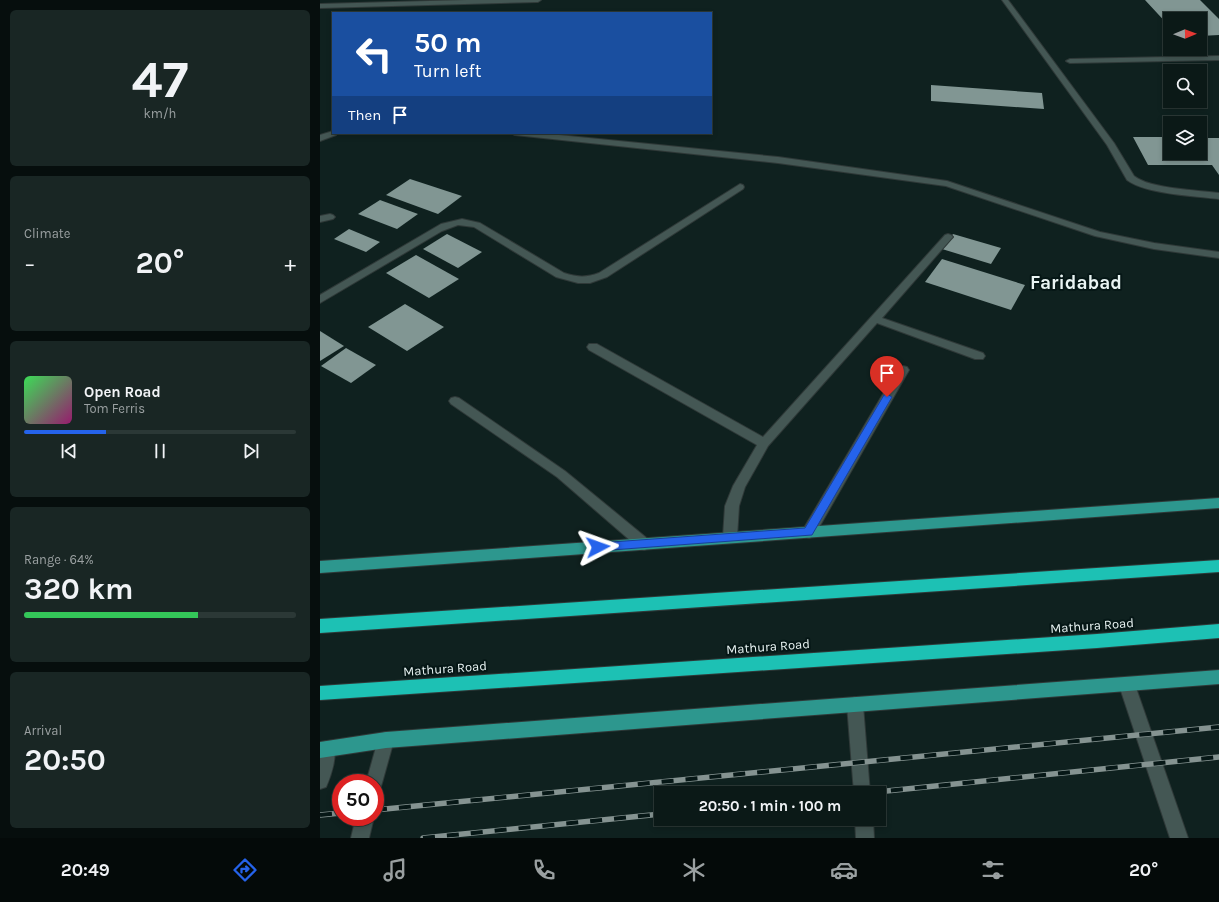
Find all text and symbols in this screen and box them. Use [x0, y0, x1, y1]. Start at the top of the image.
north arrow [1163, 12, 1207, 56]
map controls [1163, 12, 1207, 160]
text: 50 m [414, 26, 482, 59]
icon: left [348, 28, 400, 80]
text: 47 [132, 49, 188, 110]
text: Turn left [414, 60, 482, 82]
button: search [1163, 64, 1207, 108]
icon: arrive [389, 104, 411, 126]
text: km/h [144, 106, 176, 121]
text: Then [348, 106, 381, 124]
button: layers [1163, 116, 1207, 160]
text: Climate [24, 226, 70, 241]
text: 20° [136, 245, 184, 281]
text: − [24, 251, 36, 277]
text: + [284, 251, 296, 277]
district label: Faridabad [1030, 272, 1122, 294]
pin [870, 356, 904, 397]
icon: arrive [876, 362, 898, 384]
text: Open Road [84, 383, 161, 401]
text: Tom Ferris [84, 401, 145, 416]
icon: previous [58, 440, 80, 462]
icon: pause [149, 440, 171, 462]
icon: next [240, 440, 262, 462]
position arrow [577, 526, 619, 568]
text: Range · 64% [24, 552, 94, 567]
text: 320 km [24, 571, 134, 607]
street label: Mathura Road [1050, 615, 1134, 636]
street label: Mathura Road [726, 636, 810, 657]
street label: Mathura Road [403, 658, 487, 679]
text: Arrival [24, 723, 62, 738]
text: 20:50 [24, 742, 106, 778]
speed limit sign: 50 [332, 774, 384, 826]
text: 20:50 · 1 min · 100 m [699, 797, 841, 815]
icon: directions [231, 856, 259, 884]
icon: music [381, 856, 409, 884]
icon: phone [530, 856, 558, 884]
icon: climate [680, 856, 708, 884]
icon: car [830, 856, 858, 884]
icon: filters [979, 856, 1007, 884]
text: 20:49 [61, 859, 110, 881]
text: 20° [1129, 859, 1158, 881]

